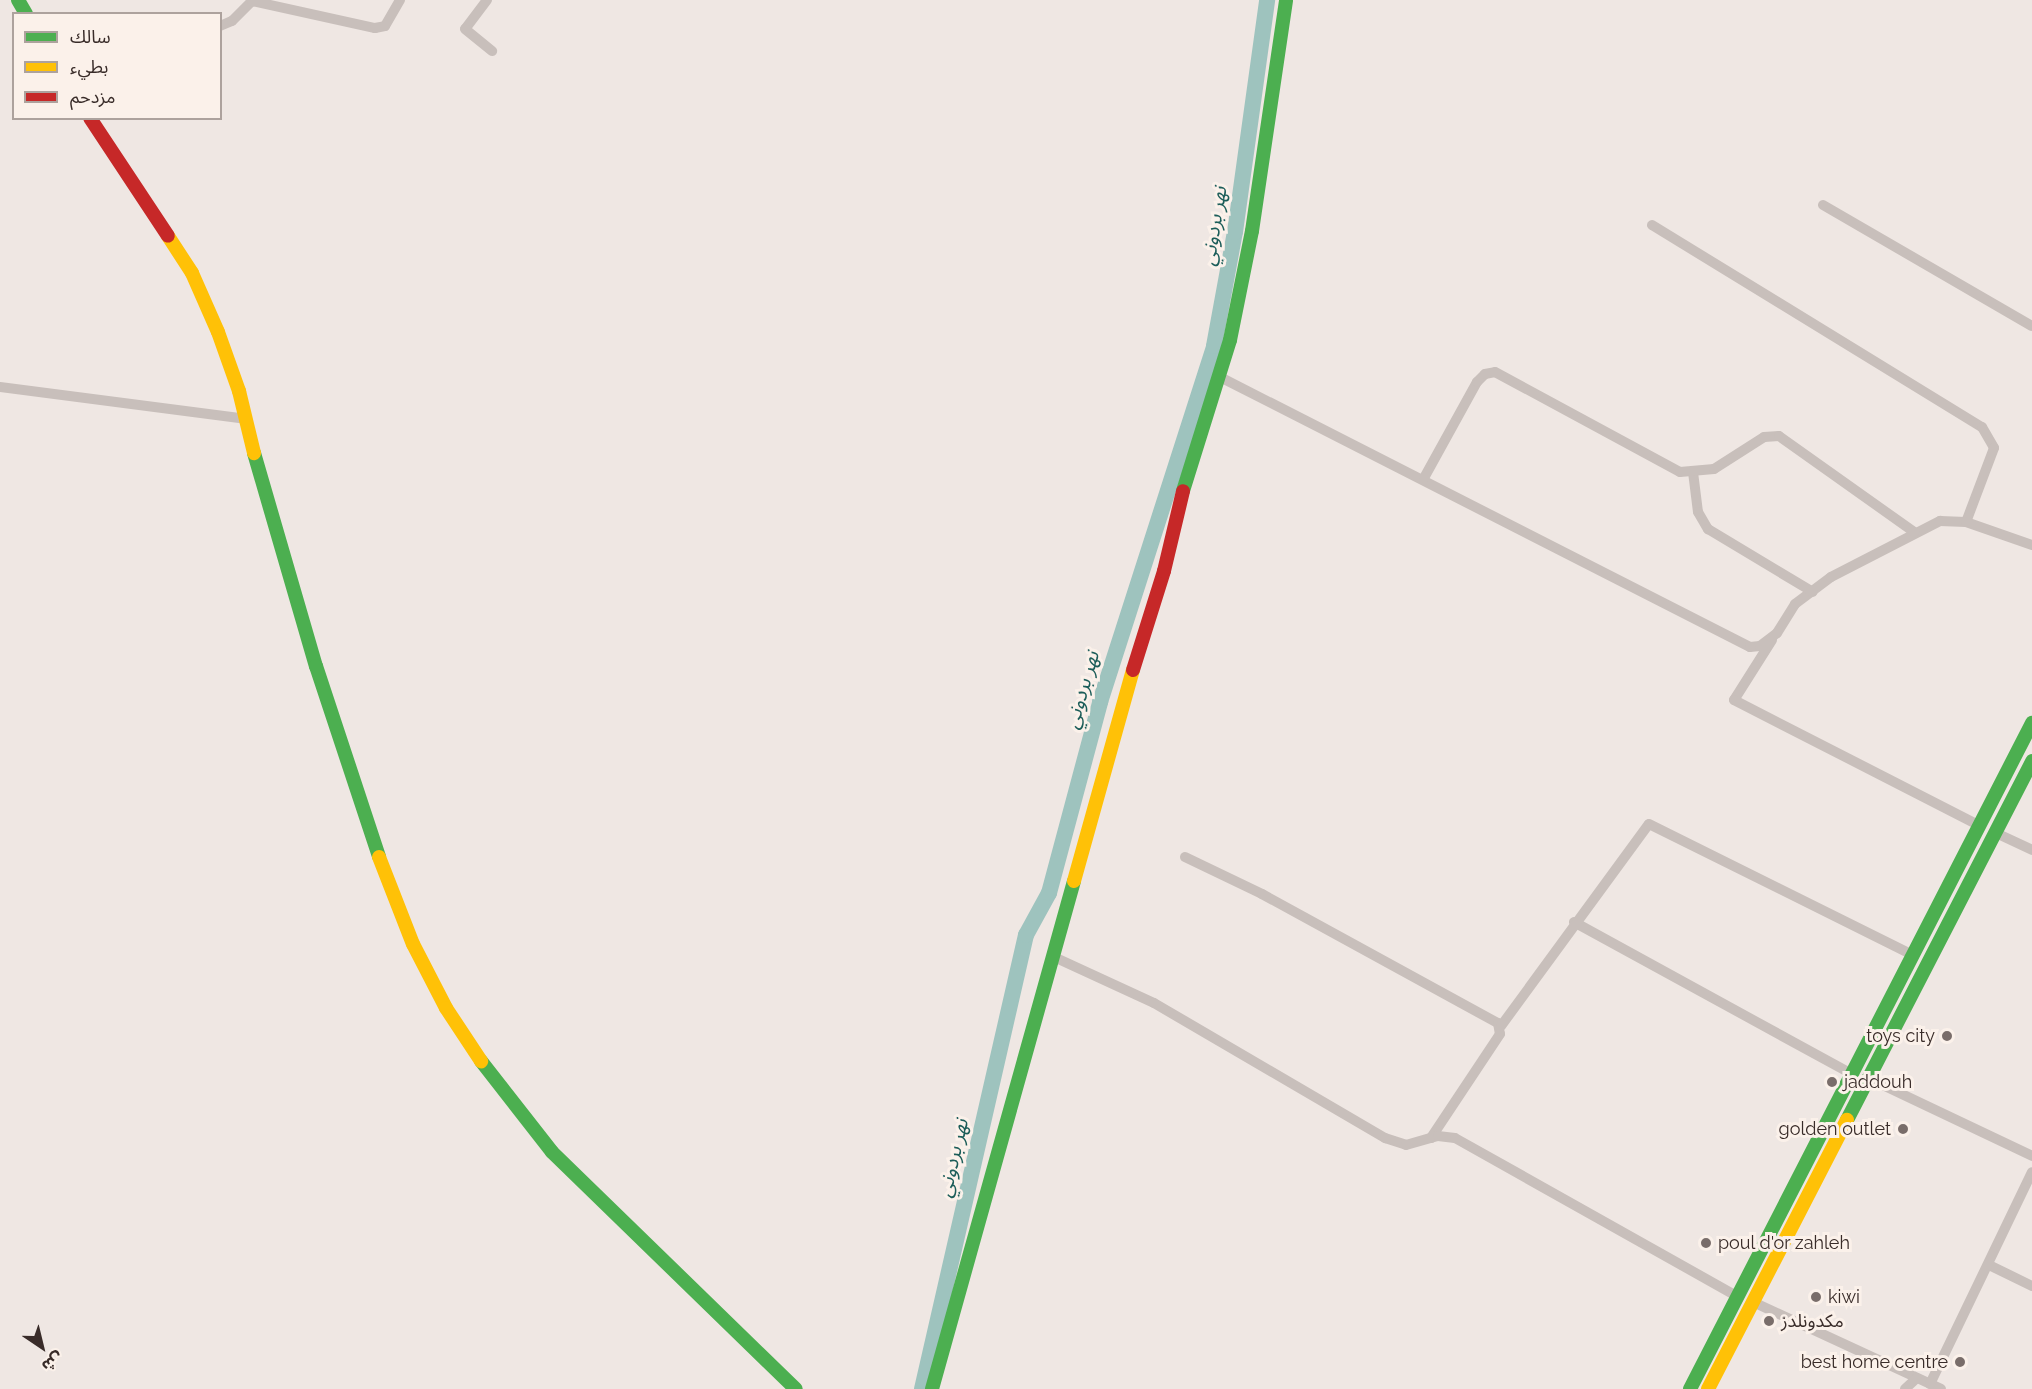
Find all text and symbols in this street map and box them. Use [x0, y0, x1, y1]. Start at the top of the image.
legend [12, 12, 222, 120]
text: سالك [70, 26, 111, 47]
text: بطيء [70, 56, 108, 77]
text: مزدحم [70, 86, 115, 107]
water label: نهر بردوني [1196, 185, 1232, 267]
water label: نهر بردوني [1059, 648, 1105, 732]
place label: toys city [1866, 1025, 1935, 1047]
marker: toys city [1940, 1029, 1954, 1043]
place label: jaddouh [1844, 1071, 1912, 1093]
marker: jaddouh [1825, 1075, 1839, 1089]
water label: نهر بردوني [932, 1116, 974, 1200]
place label: golden outlet [1779, 1118, 1891, 1140]
marker: golden outlet [1896, 1122, 1910, 1136]
place label: poul d'or zahleh [1718, 1232, 1851, 1254]
marker: poul d'or zahleh [1699, 1236, 1713, 1250]
place label: kiwi [1828, 1286, 1860, 1308]
marker: kiwi [1809, 1290, 1823, 1304]
place label: مكدونلدز [1781, 1310, 1844, 1332]
marker: مكدونلدز [1762, 1314, 1776, 1328]
north arrow [12, 1317, 72, 1377]
text: ش [38, 1348, 67, 1376]
place label: best home centre [1801, 1351, 1948, 1373]
marker: best home centre [1953, 1355, 1967, 1369]

